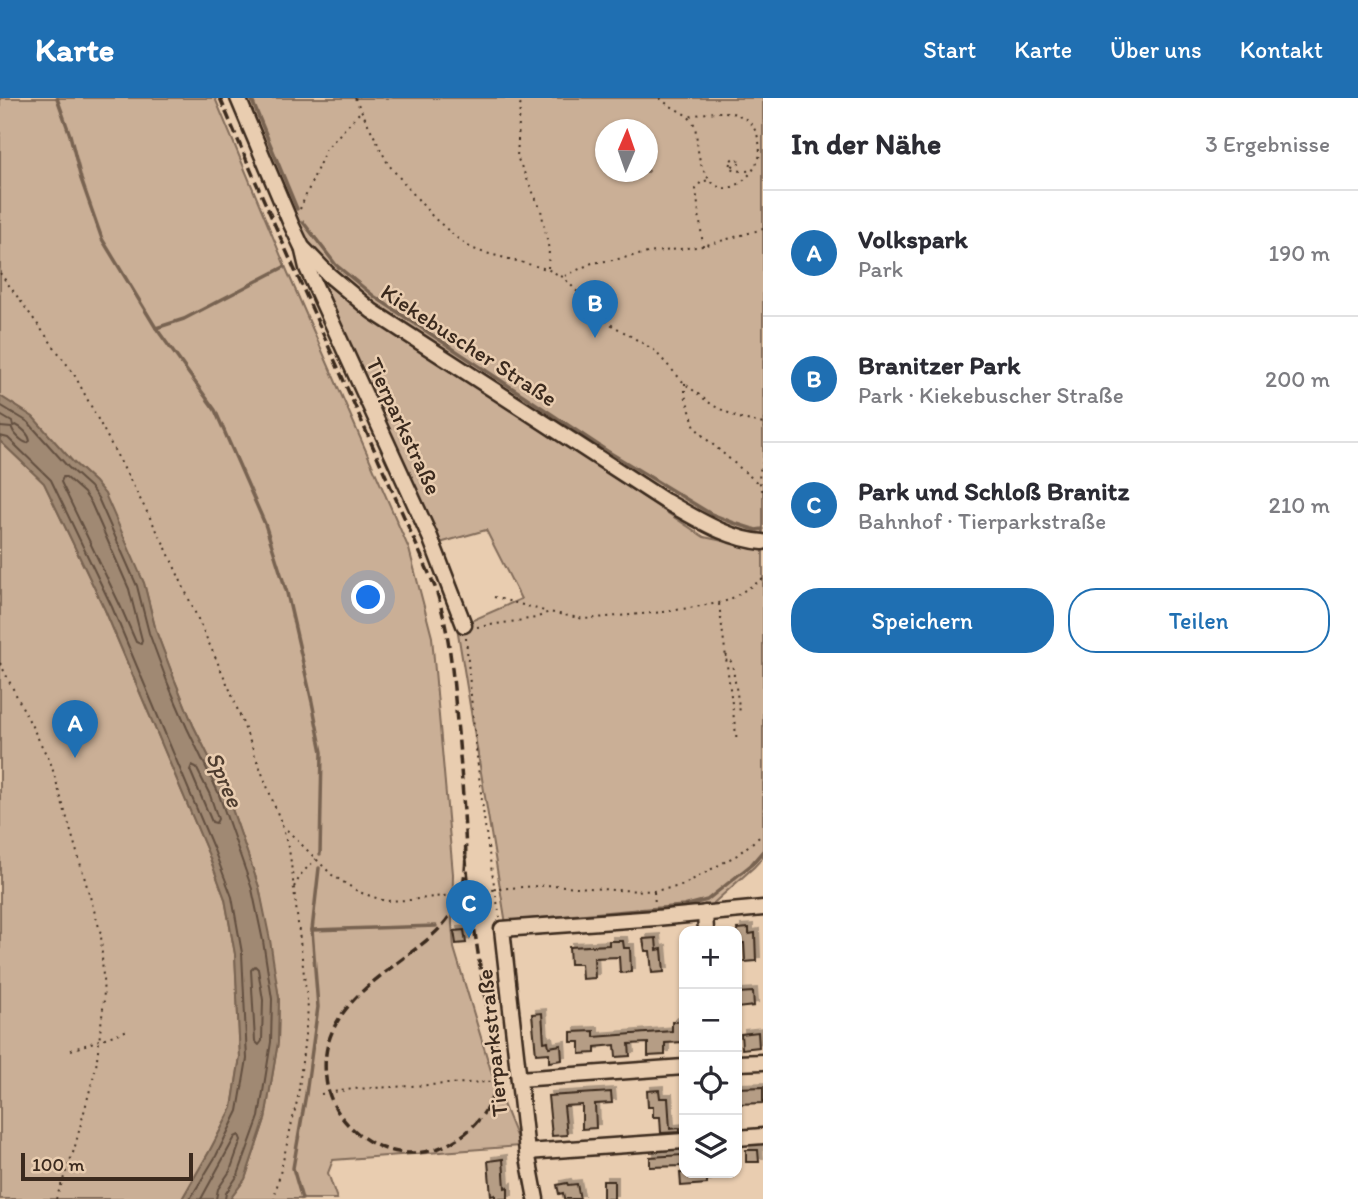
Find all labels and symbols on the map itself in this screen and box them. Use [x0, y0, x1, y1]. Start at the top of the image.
north arrow [595, 119, 658, 182]
street label: Kiekebuscher Straße [376, 278, 562, 412]
pin: B [572, 280, 618, 338]
street label: Tierparkstraße [360, 353, 448, 499]
your location [351, 580, 385, 614]
pin: A [52, 700, 98, 758]
water label: Spree [200, 747, 251, 813]
pin: C [446, 880, 492, 938]
street label: Tierparkstraße [470, 968, 514, 1118]
scale bar [21, 1150, 192, 1182]

